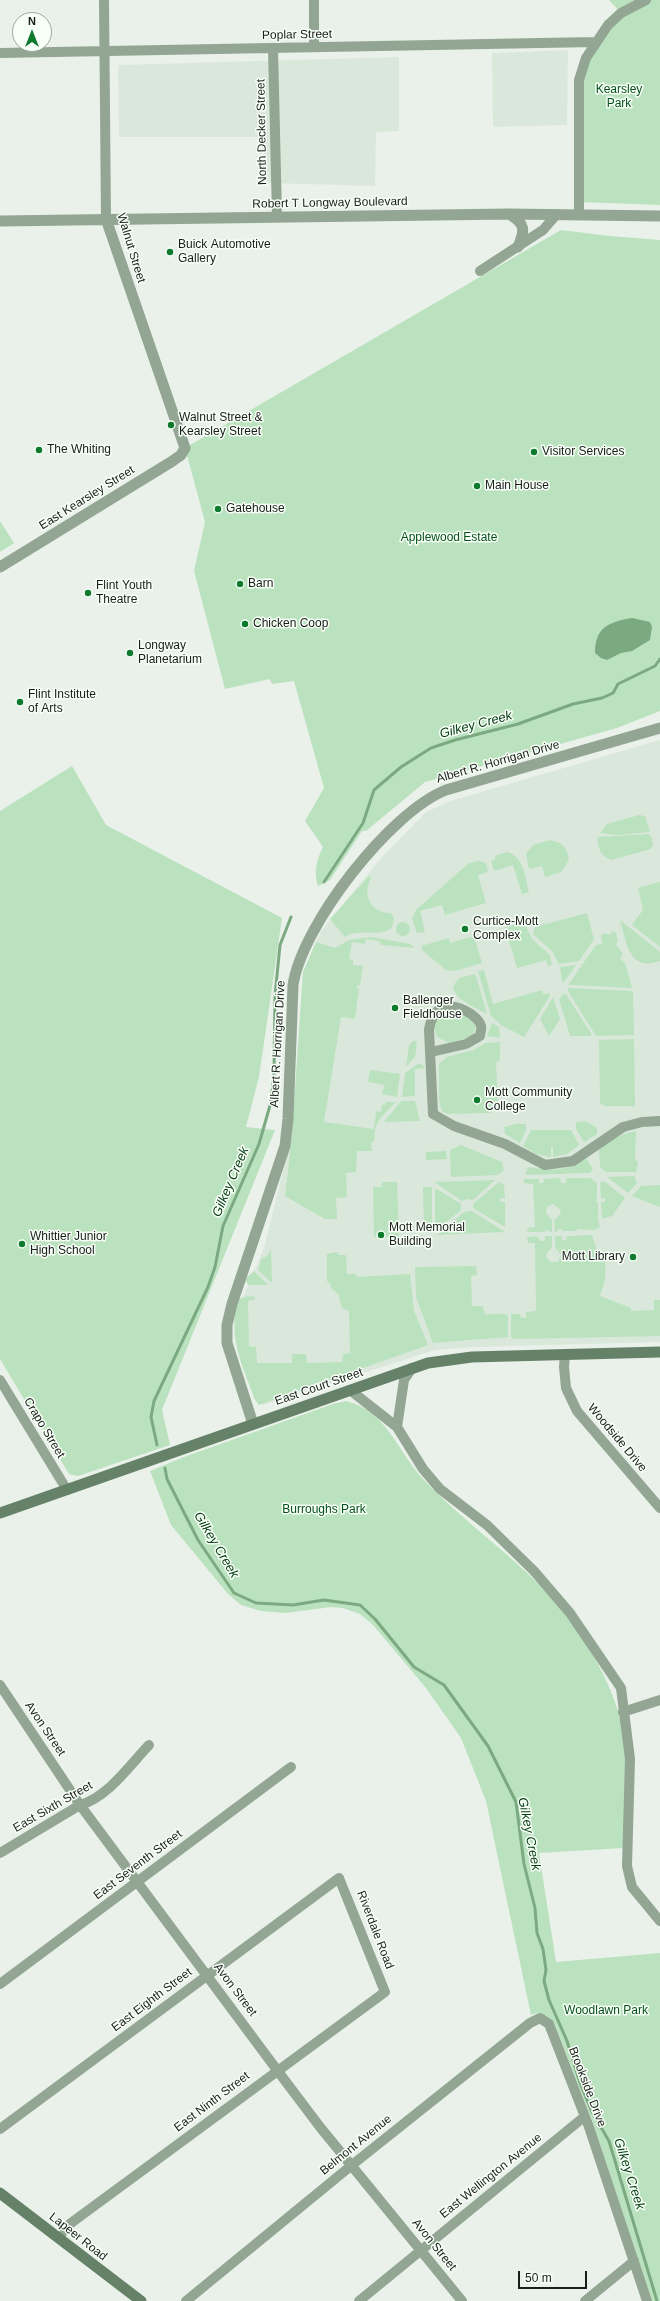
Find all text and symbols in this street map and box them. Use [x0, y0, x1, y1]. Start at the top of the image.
north arrow [12, 12, 52, 52]
text: N [28, 15, 36, 27]
street label: Poplar Street [262, 27, 332, 43]
street label: North Decker Street [254, 79, 270, 185]
park label: Kearsley Park [596, 83, 642, 111]
street label: Robert T Longway Boulevard [252, 194, 408, 212]
street label: Walnut Street [114, 211, 148, 285]
place label: Buick Automotive Gallery [178, 238, 271, 266]
marker: Buick Automotive Gallery [165, 247, 175, 257]
place label: Walnut Street & Kearsley Street [179, 411, 263, 439]
marker: Walnut Street & Kearsley Street [166, 420, 176, 430]
place label: The Whiting [47, 443, 111, 457]
marker: The Whiting [34, 445, 44, 455]
place label: Visitor Services [542, 445, 624, 459]
marker: Visitor Services [529, 447, 539, 457]
street label: East Kearsley Street [37, 463, 137, 533]
place label: Main House [485, 479, 549, 493]
marker: Main House [472, 481, 482, 491]
place label: Gatehouse [226, 502, 285, 516]
marker: Gatehouse [213, 504, 223, 514]
park label: Applewood Estate [401, 531, 497, 545]
place label: Barn [248, 577, 273, 591]
place label: Flint Youth Theatre [96, 579, 152, 607]
marker: Barn [235, 579, 245, 589]
marker: Flint Youth Theatre [83, 588, 93, 598]
place label: Chicken Coop [253, 617, 328, 631]
marker: Chicken Coop [240, 619, 250, 629]
place label: Longway Planetarium [138, 639, 202, 667]
marker: Longway Planetarium [125, 648, 135, 658]
place label: Flint Institute of Arts [28, 688, 96, 716]
marker: Flint Institute of Arts [15, 697, 25, 707]
water label: Gilkey Creek [438, 708, 514, 742]
street label: Albert R. Horrigan Drive [435, 738, 561, 786]
place label: Curtice-Mott Complex [473, 915, 538, 943]
marker: Curtice-Mott Complex [460, 924, 470, 934]
street label: Albert R. Horrigan Drive [267, 980, 289, 1108]
place label: Ballenger Fieldhouse [403, 994, 462, 1022]
marker: Ballenger Fieldhouse [390, 1003, 400, 1013]
place label: Mott Community College [485, 1086, 572, 1114]
marker: Mott Community College [472, 1095, 482, 1105]
water label: Gilkey Creek [209, 1145, 253, 1219]
place label: Mott Memorial Building [389, 1221, 465, 1249]
place label: Whittier Junior High School [30, 1230, 107, 1258]
marker: Mott Memorial Building [376, 1230, 386, 1240]
marker: Whittier Junior High School [17, 1239, 27, 1249]
place label: Mott Library [562, 1250, 625, 1264]
marker: Mott Library [628, 1252, 638, 1262]
street label: East Court Street [273, 1365, 365, 1409]
street label: Crapo Street [20, 1395, 68, 1461]
street label: Woodside Drive [584, 1401, 650, 1475]
park label: Burroughs Park [282, 1503, 366, 1517]
water label: Gilkey Creek [190, 1509, 242, 1581]
street label: Avon Street [22, 1699, 68, 1759]
street label: East Sixth Street [11, 1778, 95, 1836]
water label: Gilkey Creek [514, 1796, 544, 1872]
street label: East Seventh Street [91, 1827, 185, 1903]
street label: Riverdale Road [353, 1889, 397, 1971]
street label: Avon Street [210, 1961, 260, 2019]
street label: East Eighth Street [109, 1965, 195, 2035]
park label: Woodlawn Park [564, 2004, 648, 2018]
street label: Brookside Drive [565, 2045, 609, 2129]
street label: East Ninth Street [171, 2069, 253, 2135]
street label: Belmont Avenue [317, 2112, 395, 2178]
street label: East Wellington Avenue [437, 2130, 545, 2222]
water label: Gilkey Creek [610, 2136, 648, 2212]
street label: Lapeer Road [46, 2210, 110, 2264]
street label: Avon Street [409, 2216, 459, 2274]
scale bar [520, 2263, 589, 2289]
text: 50 m [525, 2271, 552, 2285]

